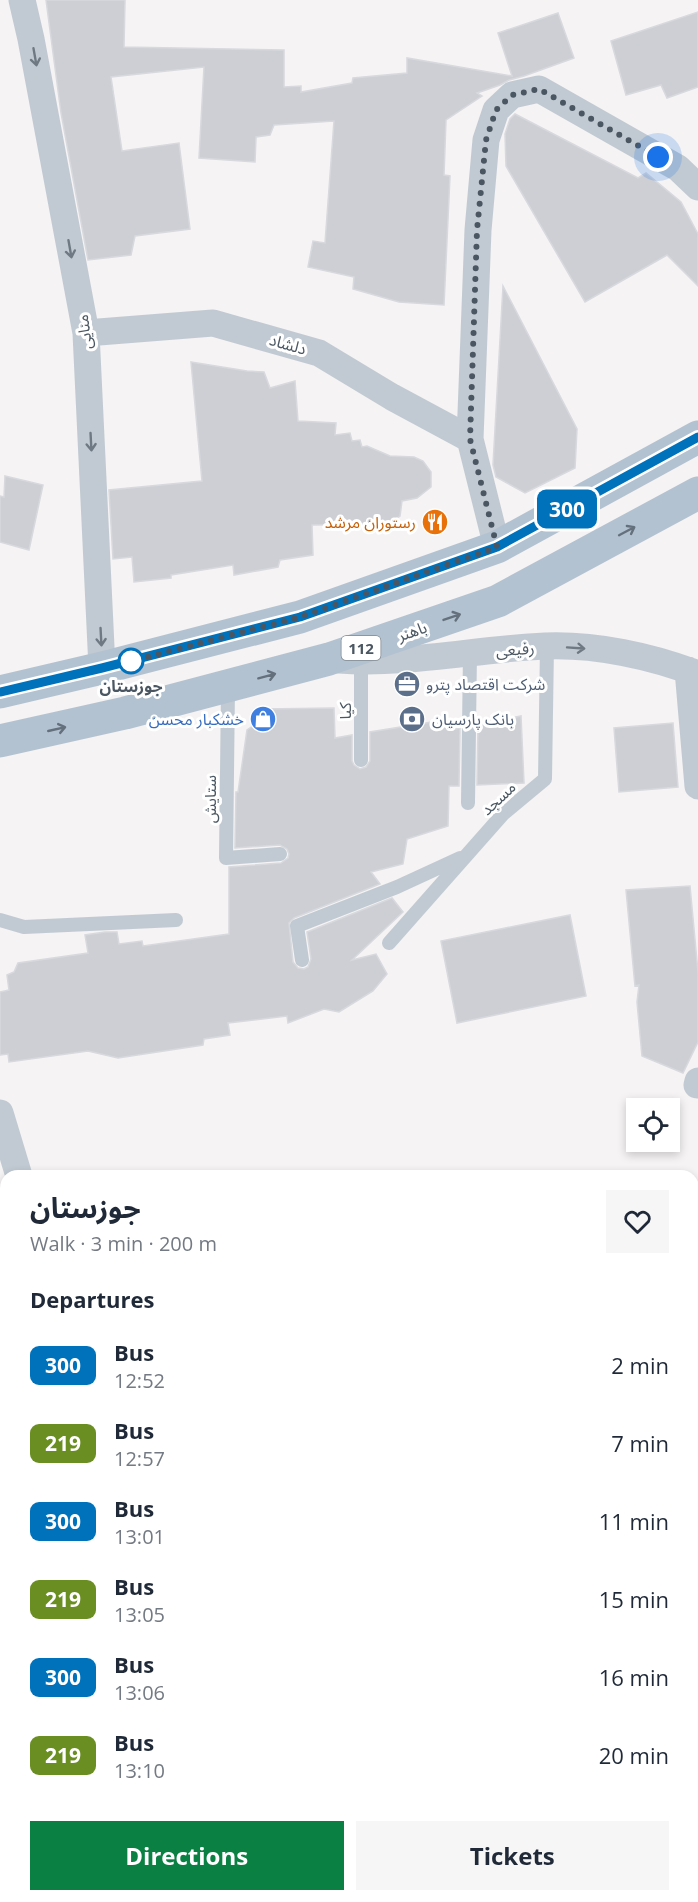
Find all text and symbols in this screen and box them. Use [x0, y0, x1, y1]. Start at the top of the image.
one-way arrow [29, 47, 40, 67]
your location [643, 142, 673, 172]
one-way arrow [65, 239, 76, 258]
street label: منایی [71, 313, 97, 351]
street label: دلشاد [267, 328, 309, 360]
one-way arrow [86, 432, 97, 452]
line badge: 300 [532, 490, 602, 528]
text: 300 [549, 495, 585, 523]
restaurant icon: رستوران مرشد [420, 507, 450, 537]
place label: رستوران مرشد [325, 511, 416, 533]
one-way arrow [618, 525, 635, 537]
one-way arrow [442, 610, 461, 621]
street label: باهنر [393, 616, 430, 647]
one-way arrow [95, 627, 106, 647]
road number: 112 [342, 636, 380, 660]
street label: رفیعی [495, 636, 535, 662]
one-way arrow [565, 642, 585, 653]
marker: جوزستان [118, 648, 144, 674]
office icon: شركت اقتصاد پترو [392, 669, 422, 699]
one-way arrow [257, 670, 276, 681]
place label: شركت اقتصاد پترو [426, 673, 545, 695]
place label: جوزستان [99, 675, 163, 697]
street label: کیا [334, 702, 356, 720]
shop icon: خشکبار محسن [248, 704, 278, 734]
bank icon: بانک پارسیان [397, 704, 427, 734]
place label: خشکبار محسن [149, 708, 244, 730]
place label: بانک پارسیان [432, 708, 514, 730]
one-way arrow [47, 722, 66, 734]
street label: ستایش [199, 775, 221, 823]
street label: مسجد [476, 776, 520, 820]
map controls [626, 1098, 680, 1152]
button: locate [626, 1098, 680, 1152]
text: جوزستان [30, 1188, 141, 1226]
button: heart [606, 1190, 669, 1253]
text: Walk · 3 min · 200 m [30, 1230, 217, 1257]
text: Departures [30, 1284, 154, 1314]
text: Bus [114, 1337, 154, 1367]
text: 2 min [611, 1350, 669, 1380]
text: 300 [45, 1351, 81, 1379]
text: 12:52 [114, 1367, 165, 1394]
text: Bus [114, 1415, 154, 1445]
text: 7 min [611, 1428, 669, 1458]
text: 219 [45, 1429, 81, 1457]
text: 12:57 [114, 1445, 165, 1472]
text: Bus [114, 1493, 154, 1523]
text: 11 min [599, 1506, 669, 1536]
text: 300 [45, 1507, 81, 1535]
text: 13:01 [114, 1523, 165, 1550]
text: Bus [114, 1571, 154, 1601]
text: 15 min [599, 1584, 669, 1614]
text: 219 [45, 1585, 81, 1613]
text: 13:05 [114, 1601, 165, 1628]
text: Bus [114, 1649, 154, 1679]
text: 16 min [599, 1662, 669, 1692]
text: 300 [45, 1663, 81, 1691]
text: 13:06 [114, 1679, 165, 1706]
text: Bus [114, 1727, 154, 1757]
text: 20 min [599, 1740, 669, 1770]
text: 219 [45, 1741, 81, 1769]
text: 13:10 [114, 1757, 165, 1784]
button: Directions [30, 1821, 344, 1890]
button: Tickets [356, 1821, 669, 1890]

